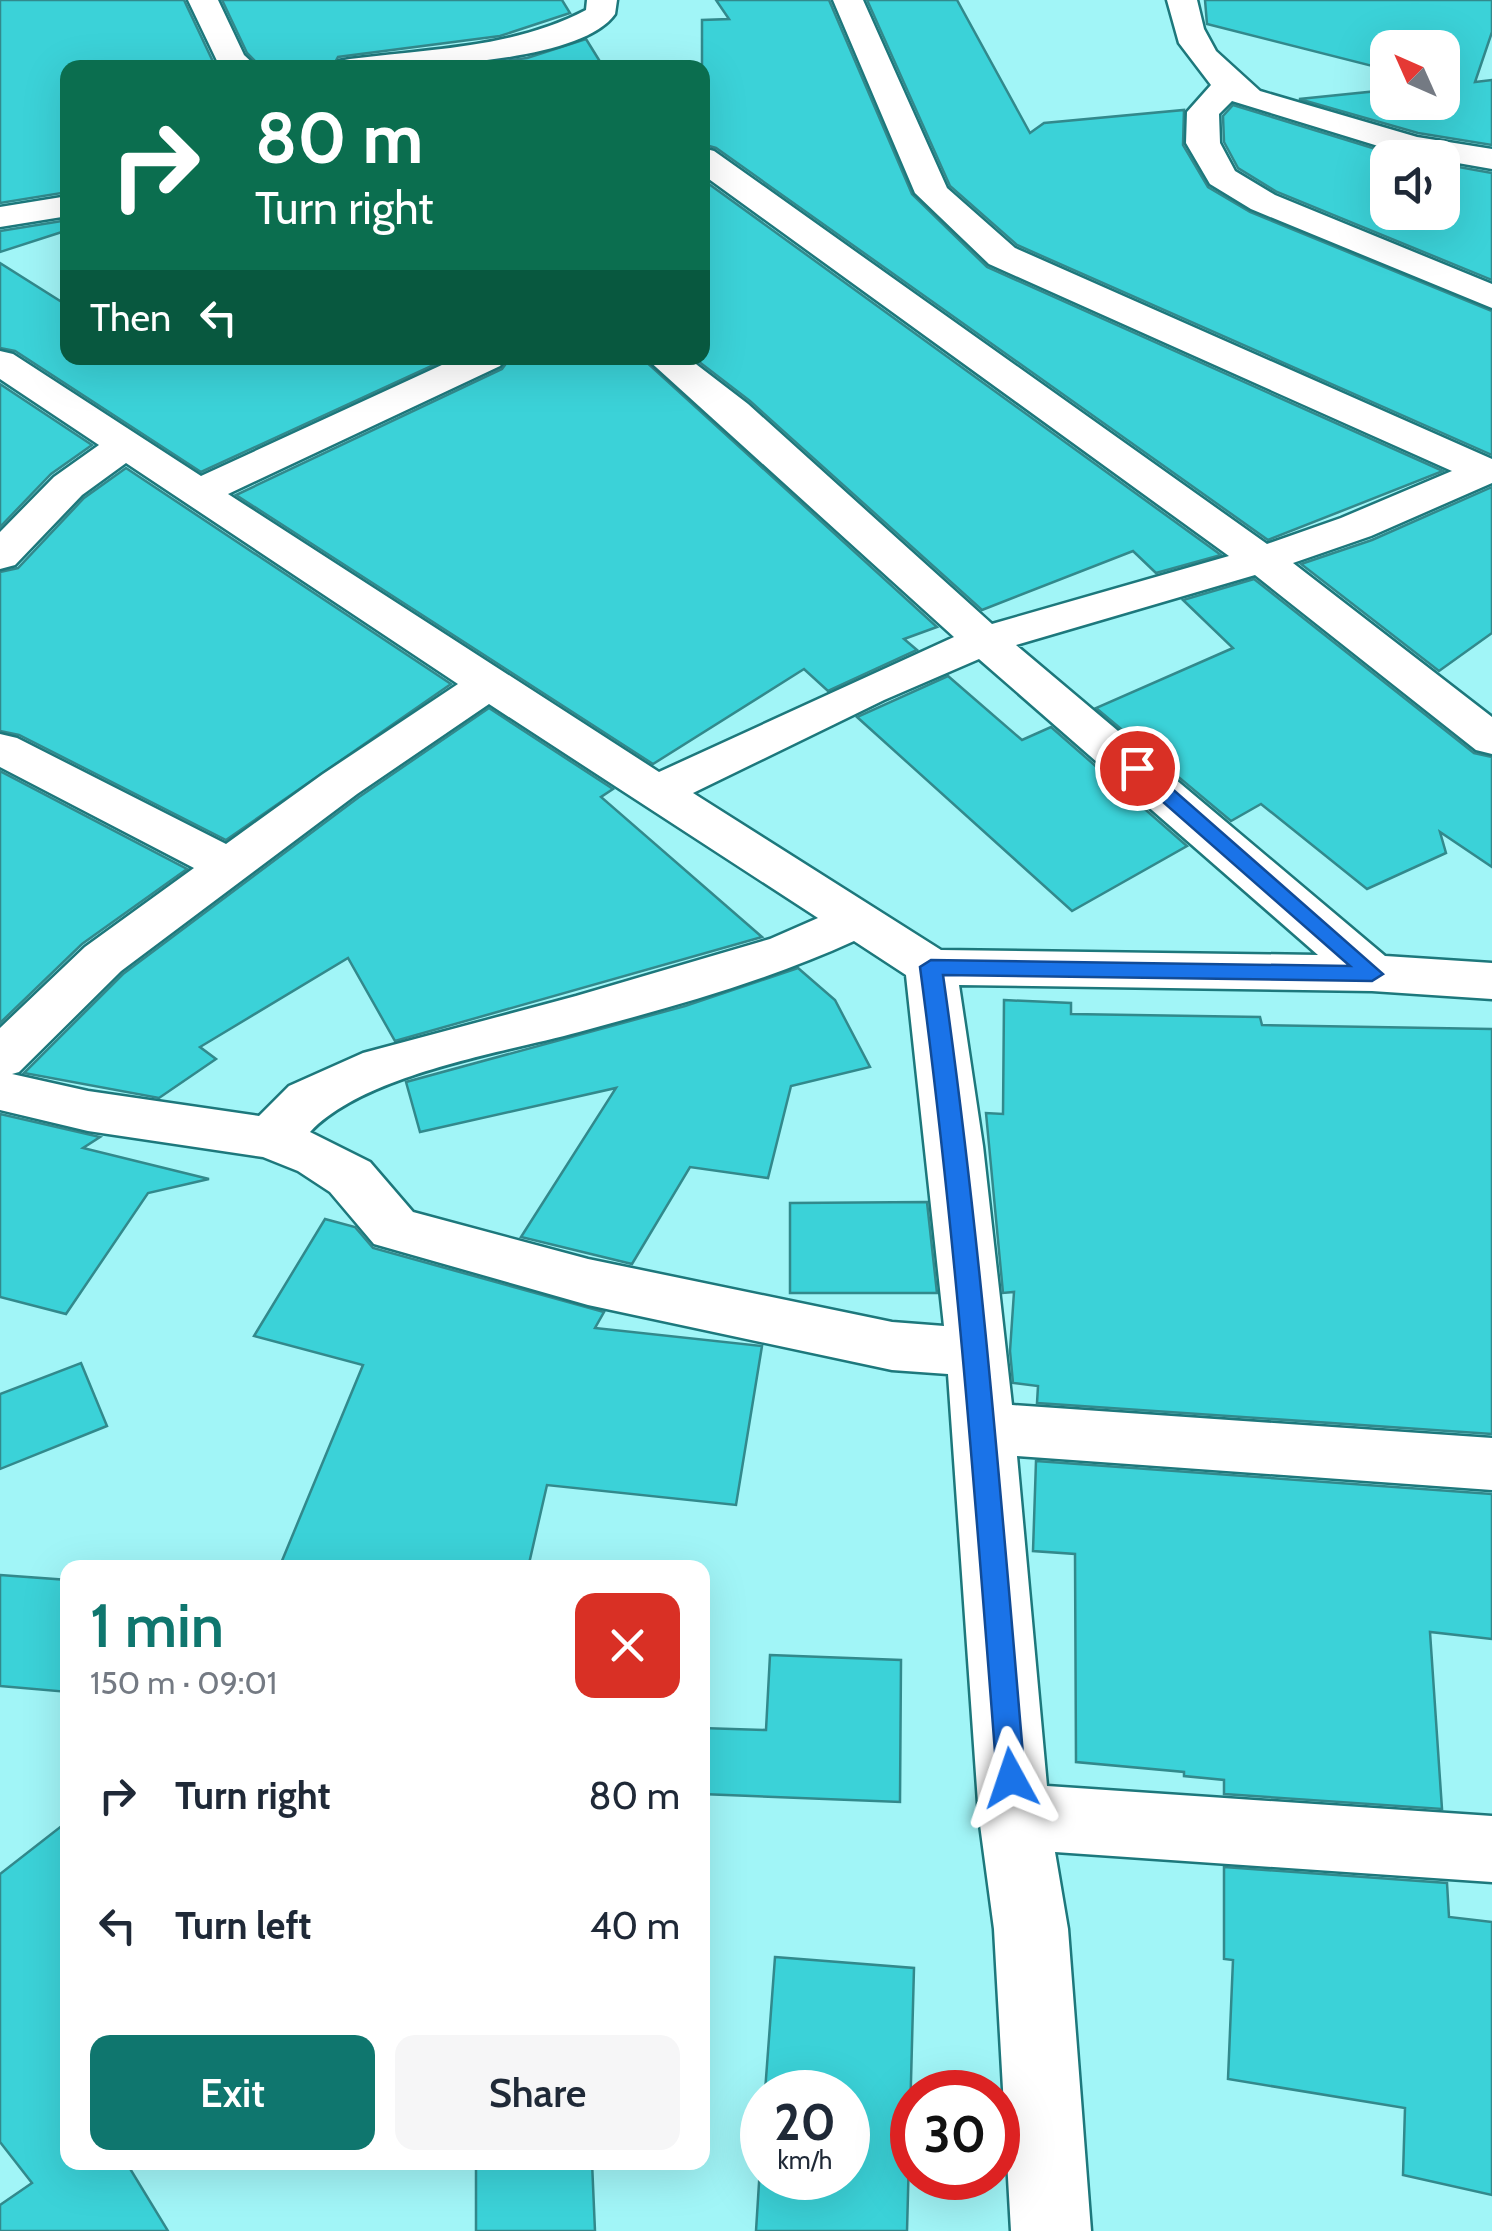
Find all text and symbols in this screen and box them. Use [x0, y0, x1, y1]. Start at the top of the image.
north arrow [1370, 30, 1460, 120]
map controls [1370, 30, 1460, 230]
text: 80 m [255, 95, 423, 181]
icon: right [90, 100, 220, 230]
button: sound [1370, 140, 1460, 230]
text: Turn right [255, 181, 434, 235]
icon: left [191, 290, 246, 345]
text: Then [90, 294, 171, 341]
pin [1095, 726, 1180, 811]
icon: arrive [1110, 741, 1165, 796]
text: 1 min [90, 1589, 224, 1662]
button: close [575, 1593, 680, 1698]
text: 150 m · 09:01 [90, 1663, 277, 1702]
position arrow [959, 1726, 1063, 1830]
icon: right [90, 1768, 145, 1823]
text: Turn right [175, 1772, 331, 1819]
text: 80 m [589, 1772, 680, 1819]
icon: left [90, 1898, 145, 1953]
text: Turn left [175, 1902, 311, 1949]
text: 40 m [590, 1902, 680, 1949]
button: Exit [90, 2035, 375, 2150]
button: Share [395, 2035, 680, 2150]
speed limit sign: 30 [890, 2070, 1020, 2200]
text: 20 [774, 2092, 836, 2153]
text: km/h [778, 2145, 832, 2175]

